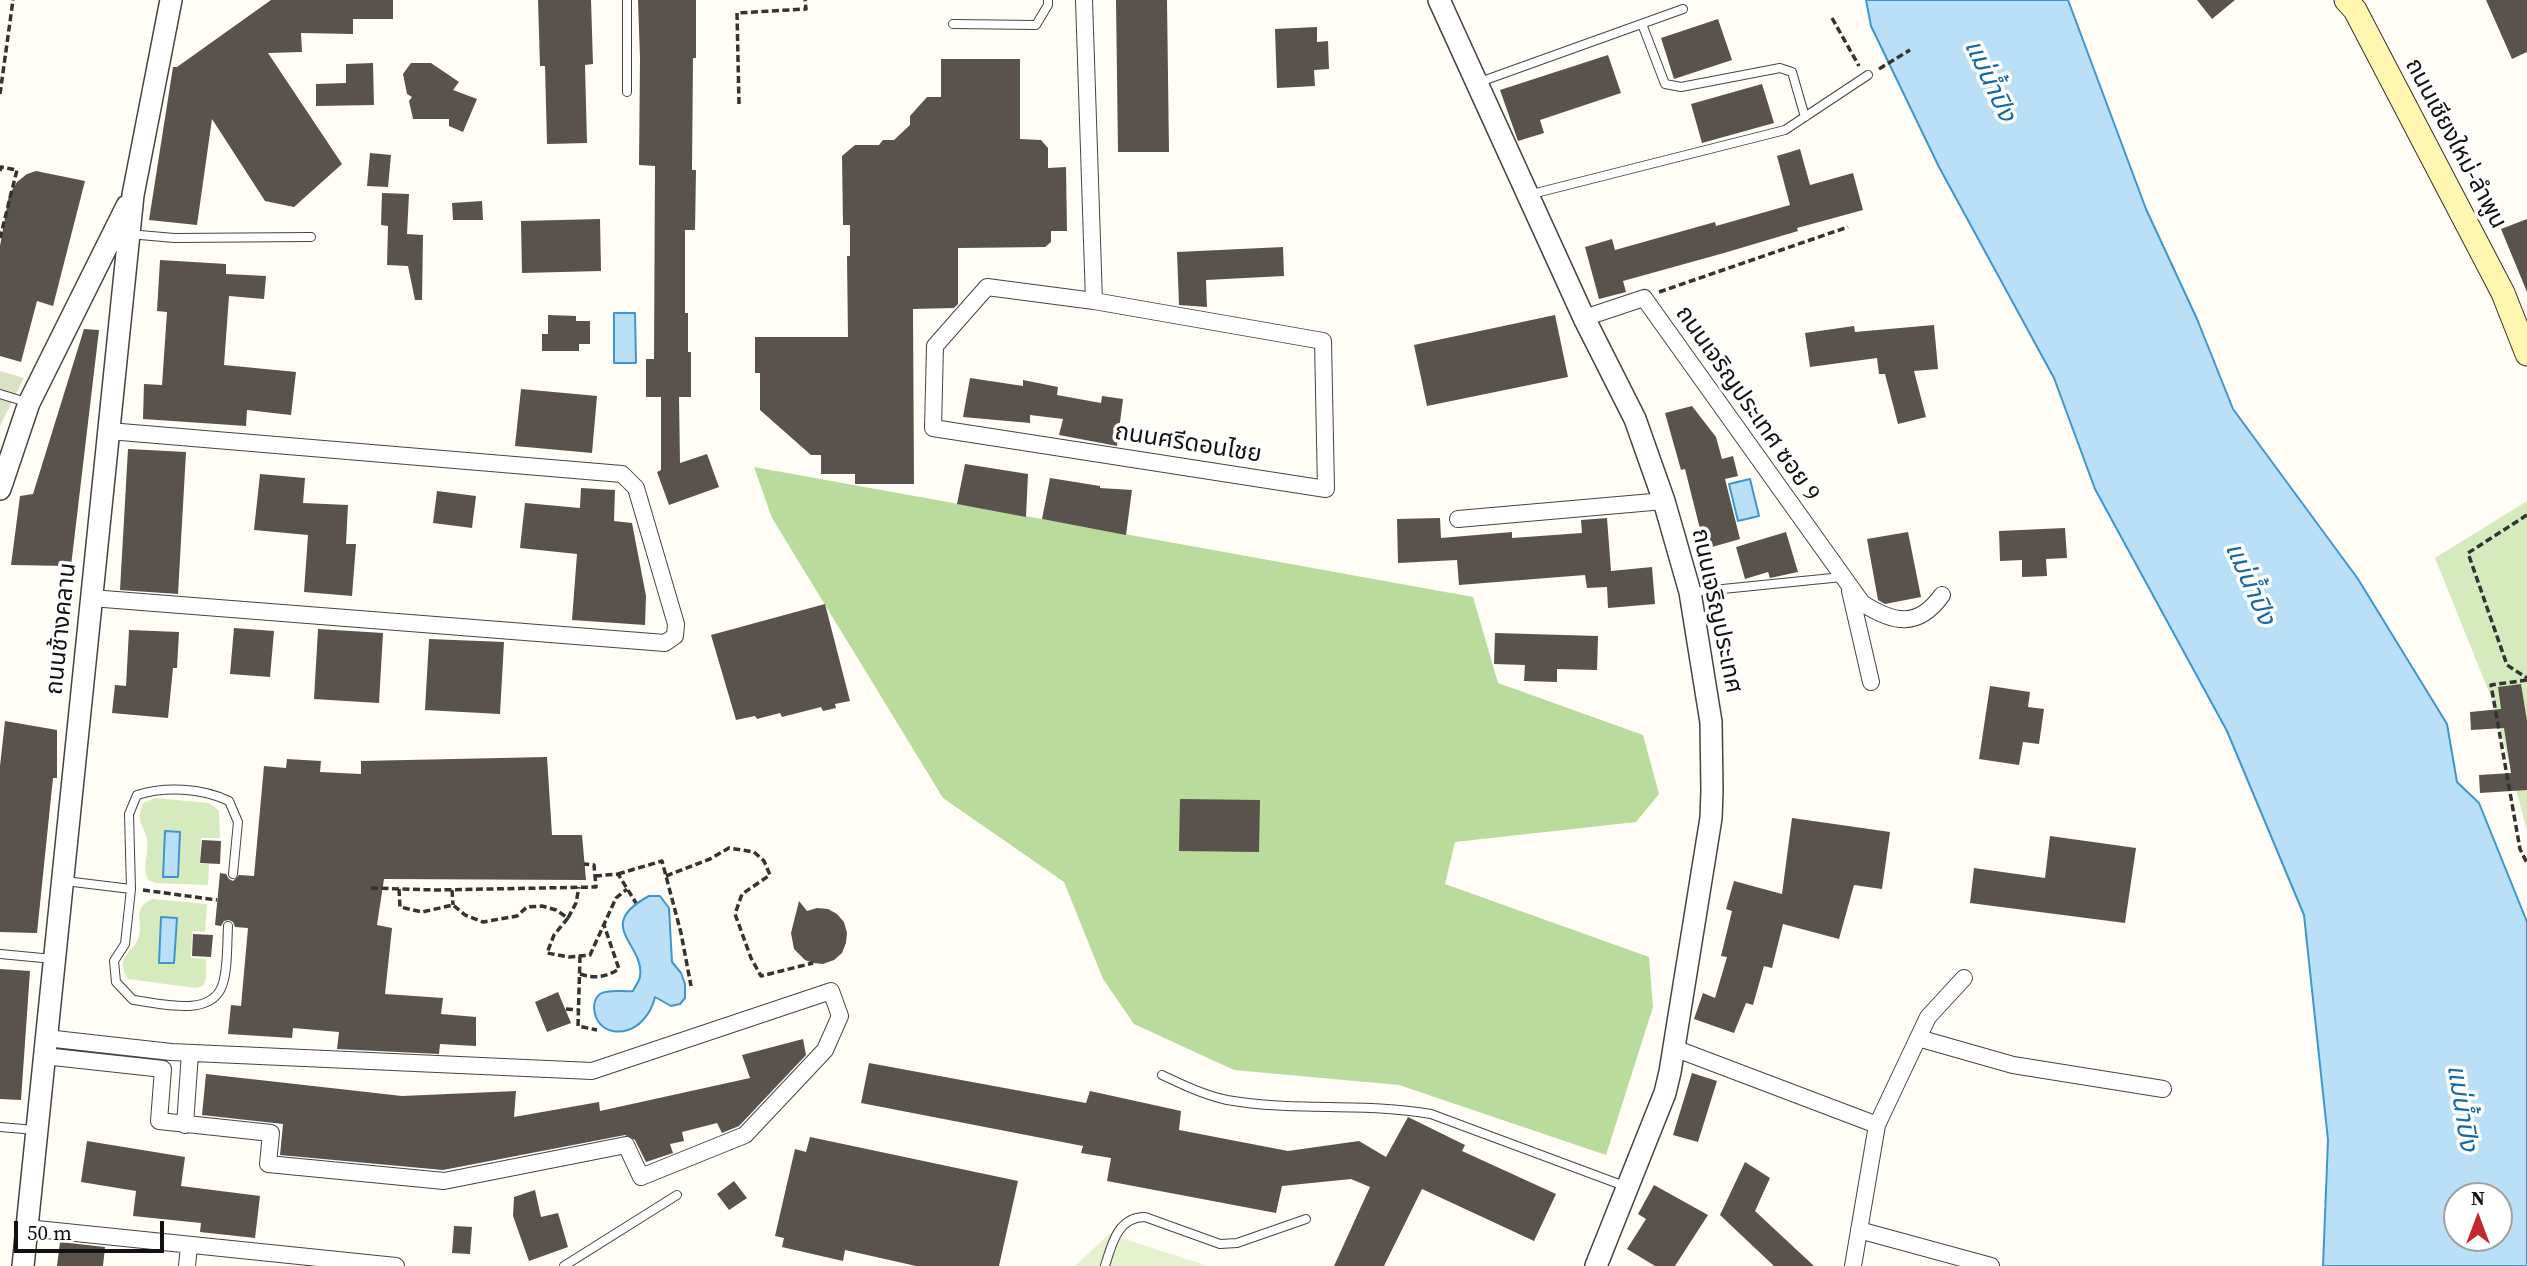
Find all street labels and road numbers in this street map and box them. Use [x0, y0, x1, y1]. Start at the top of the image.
street label: ถนนเชียงใหม่-ลำพูน [2398, 54, 2512, 234]
street label: ถนนเจริญประเทศ ซอย 9 [1669, 301, 1825, 507]
street label: ถนนศรีดอนไชย [1112, 418, 1264, 470]
street label: ถนนเจริญประเทศ [1684, 526, 1748, 696]
street label: ถนนช้างคลาน [41, 562, 83, 696]

